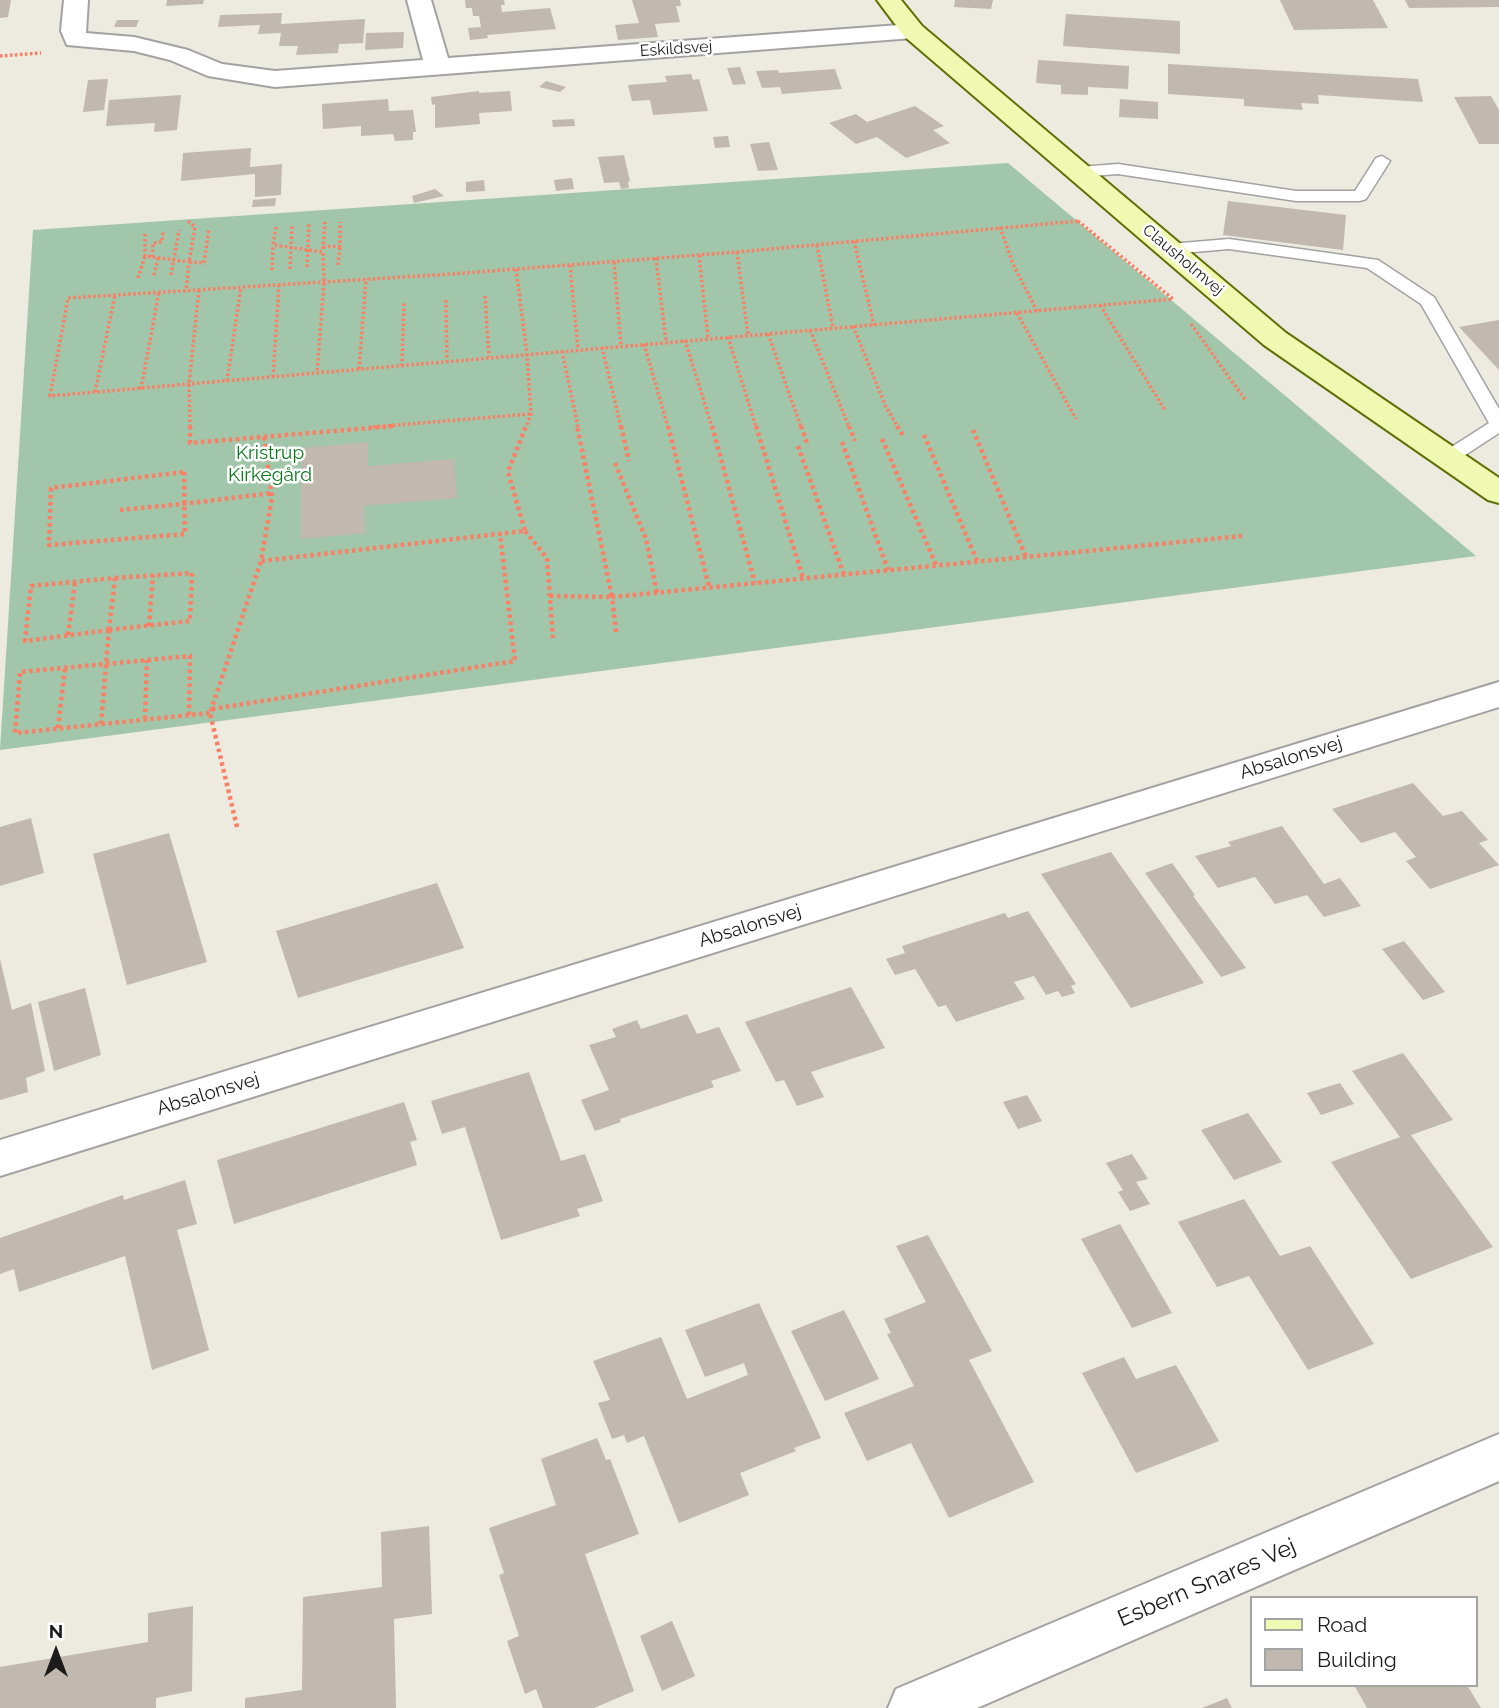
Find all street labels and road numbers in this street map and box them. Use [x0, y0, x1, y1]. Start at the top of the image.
street label: Eskildsvej [639, 37, 713, 61]
street label: Clausholmvej [1138, 220, 1228, 300]
street label: Absalonsvej [1237, 732, 1345, 784]
street label: Absalonsvej [696, 900, 804, 952]
street label: Absalonsvej [154, 1068, 262, 1120]
street label: Esbern Snares Vej [1114, 1533, 1300, 1633]

